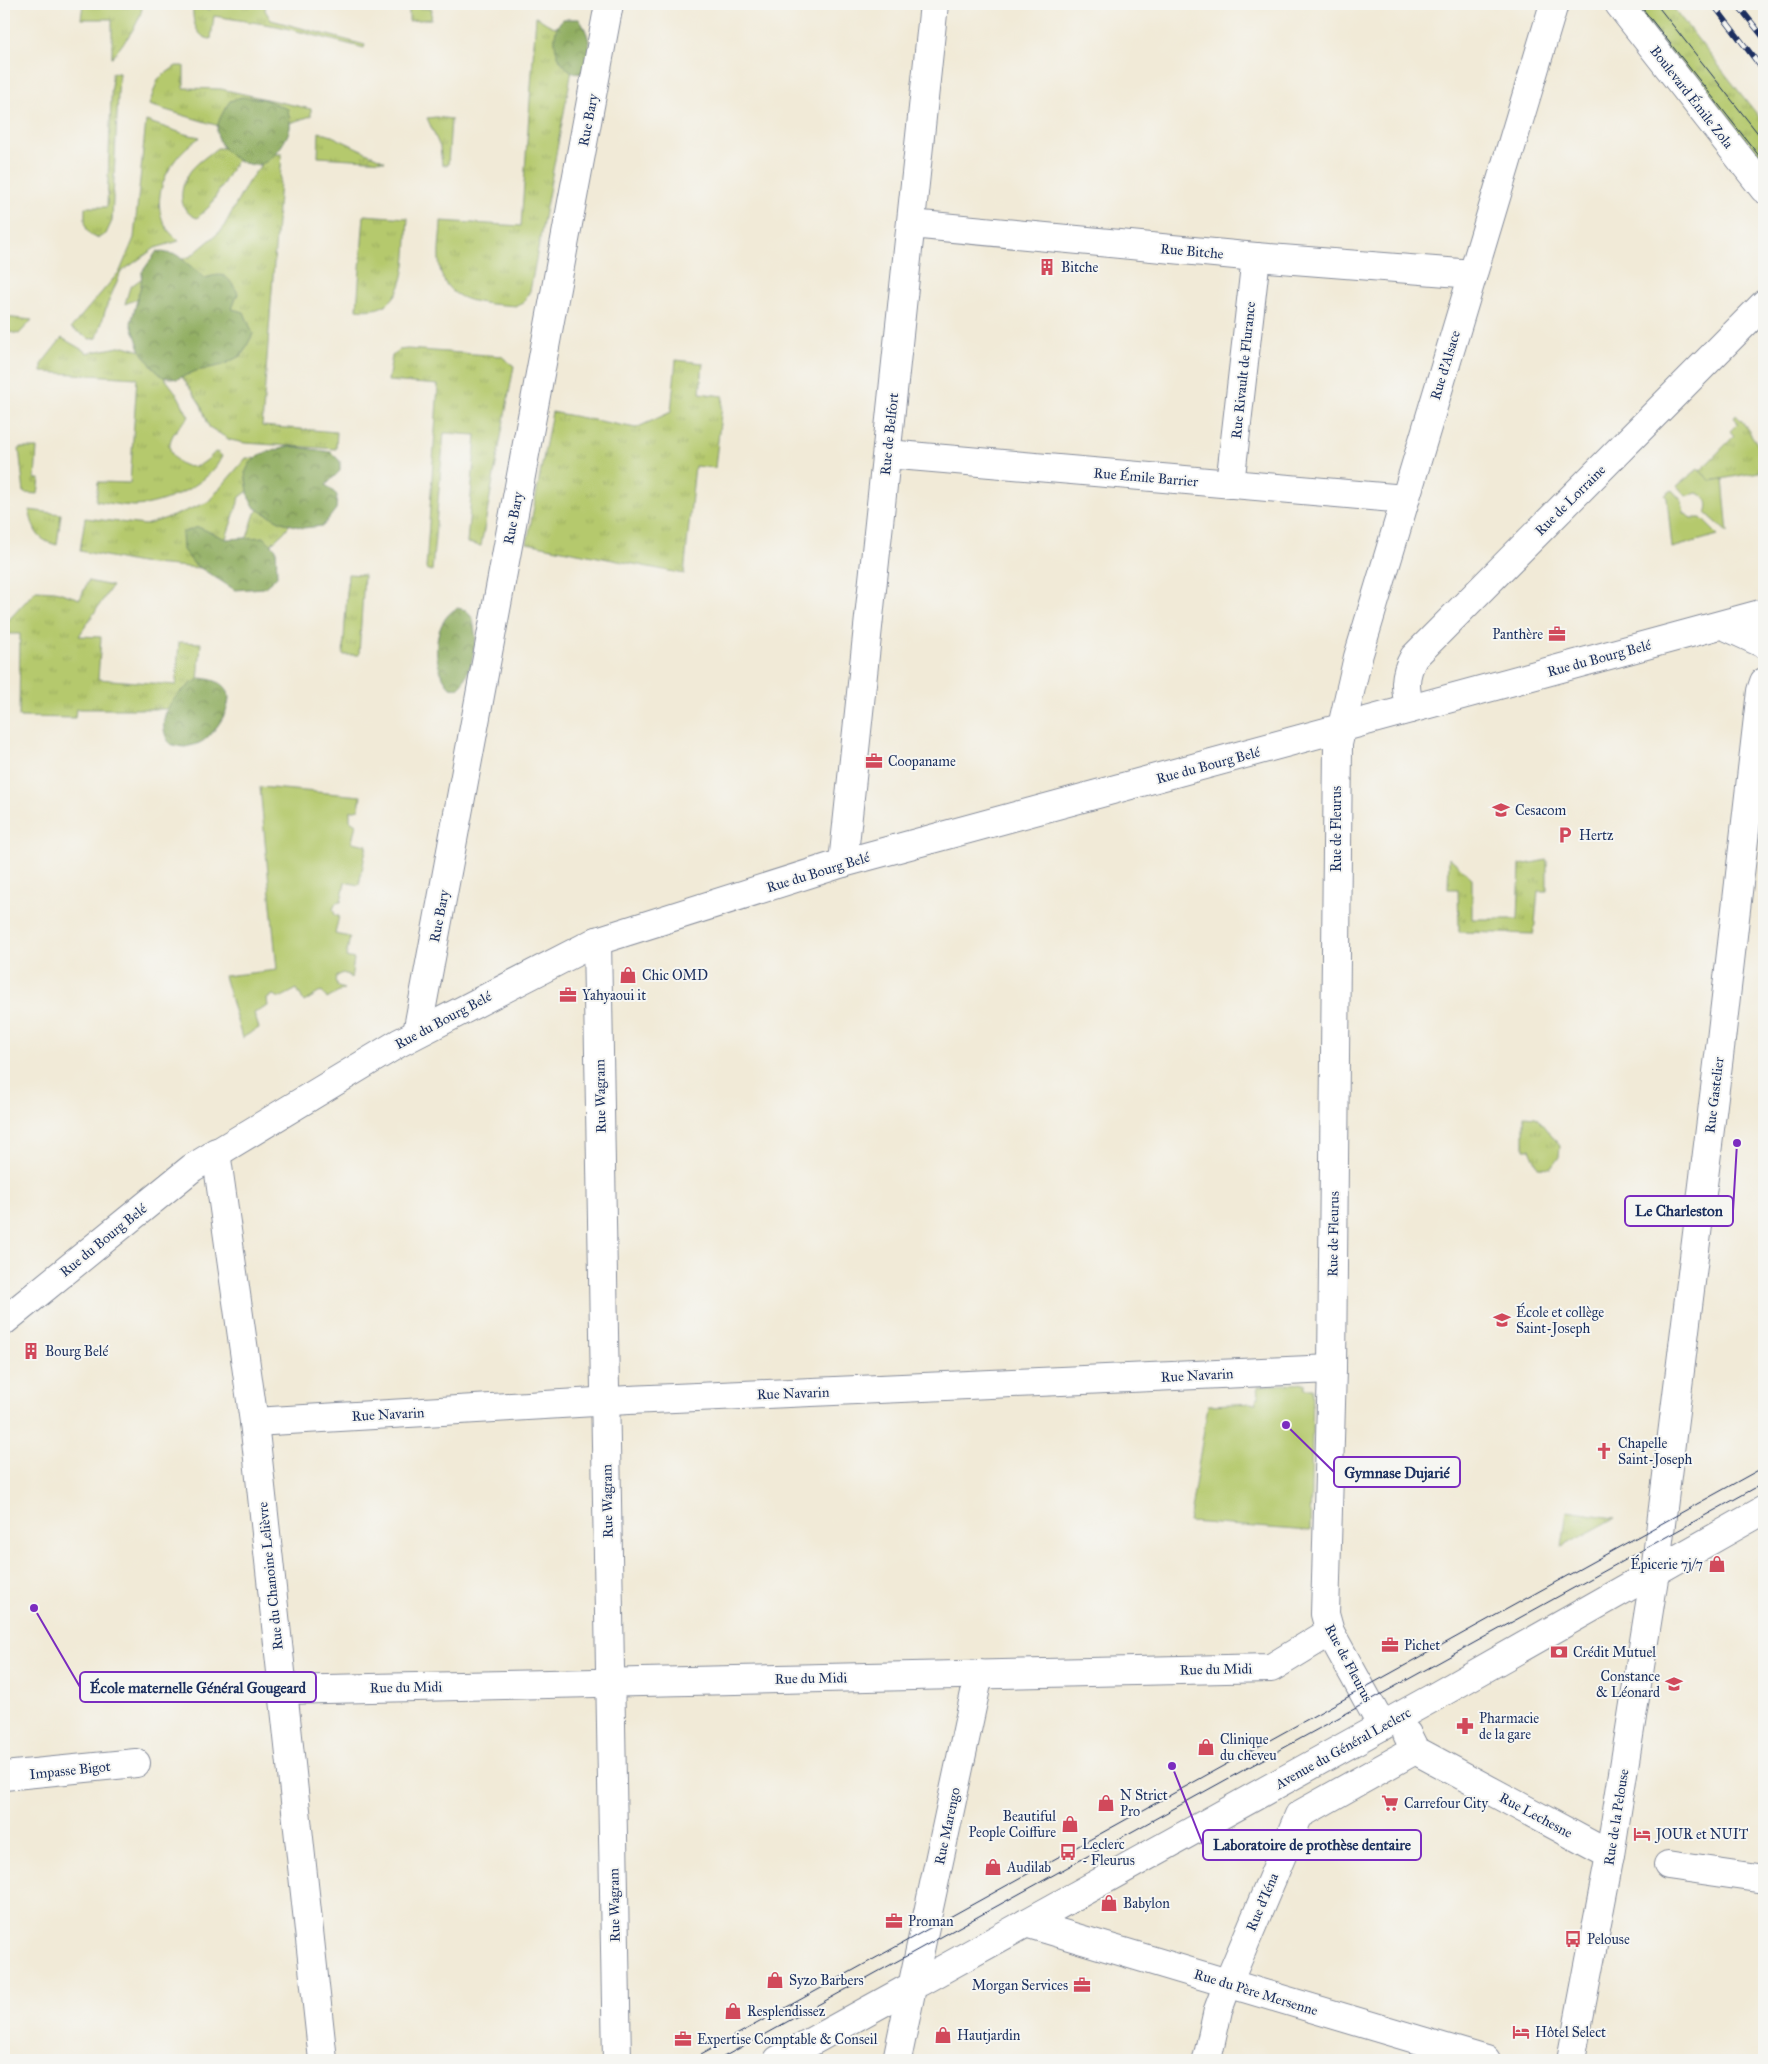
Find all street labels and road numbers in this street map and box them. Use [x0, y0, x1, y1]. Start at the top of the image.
street label: Boulevard Émile Zola [1646, 42, 1738, 152]
street label: Rue Bary [575, 92, 602, 148]
street label: Rue Bitche [1160, 240, 1224, 263]
street label: Rue Rivault de Flurance [1228, 300, 1259, 440]
street label: Rue d'Alsace [1427, 328, 1464, 402]
street label: Rue de Belfort [877, 392, 902, 476]
street label: Rue de Lorraine [1531, 461, 1609, 539]
street label: Rue Émile Barrier [1093, 462, 1200, 491]
street label: Rue Bary [500, 490, 527, 546]
street label: Rue du Bourg Belé [1545, 636, 1653, 681]
street label: Rue du Bourg Belé [1154, 743, 1262, 788]
street label: Rue de Fleurus [1328, 786, 1345, 872]
street label: Rue du Bourg Belé [765, 849, 872, 896]
street label: Rue Bary [426, 888, 453, 944]
street label: Rue du Bourg Belé [392, 988, 495, 1053]
street label: Rue Gastelier [1701, 1055, 1728, 1134]
street label: Rue Wagram [591, 1059, 610, 1133]
street label: Rue de Fleurus [1324, 1191, 1343, 1277]
street label: Rue du Bourg Belé [56, 1200, 150, 1281]
street label: Rue Navarin [1160, 1365, 1234, 1386]
street label: Rue Navarin [756, 1384, 830, 1403]
street label: Rue Navarin [351, 1404, 425, 1425]
street label: Rue Wagram [598, 1464, 617, 1538]
street label: Rue du Chanoine Lelièvre [254, 1501, 287, 1651]
street label: Rue de Fleurus [1321, 1621, 1376, 1705]
street label: Rue du Midi [1180, 1660, 1253, 1679]
street label: Rue du Midi [775, 1669, 848, 1688]
street label: Rue du Midi [370, 1678, 443, 1697]
street label: Avenue du Général Leclerc [1271, 1704, 1414, 1793]
street label: Impasse Bigot [29, 1758, 111, 1783]
street label: Rue de la Pelouse [1600, 1767, 1633, 1867]
street label: Rue Marengo [931, 1786, 964, 1866]
street label: Rue Lechesne [1496, 1789, 1575, 1842]
street label: Rue Wagram [605, 1868, 624, 1942]
street label: Rue d'Iéna [1243, 1870, 1282, 1934]
street label: Rue du Père Mersenne [1192, 1966, 1320, 2019]

